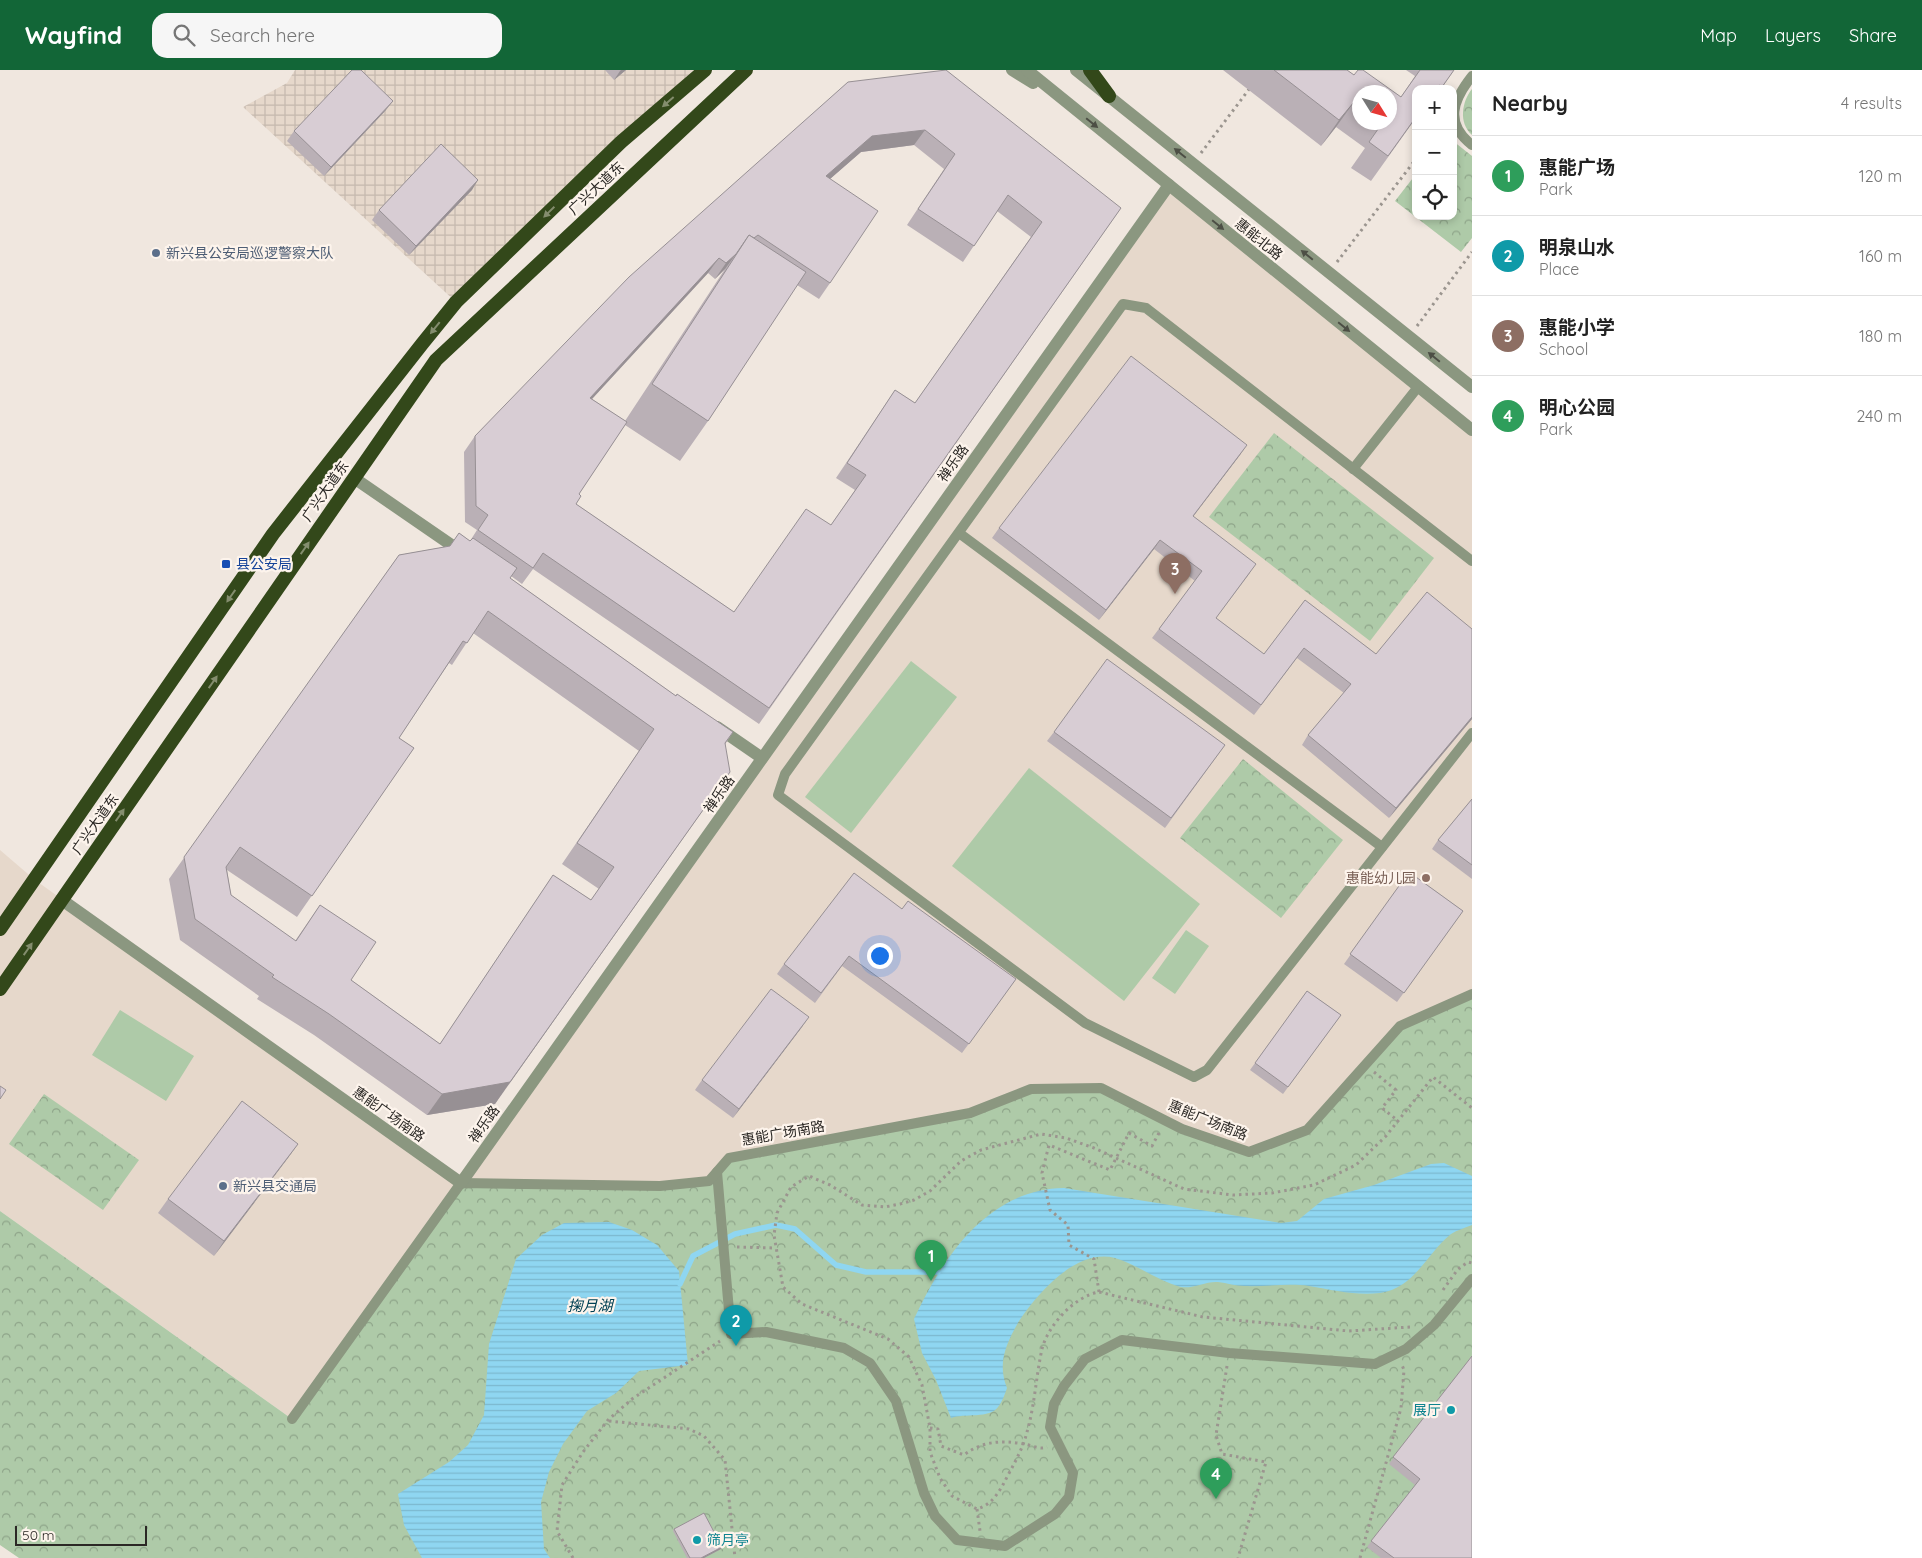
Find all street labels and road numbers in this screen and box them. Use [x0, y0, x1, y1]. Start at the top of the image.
street label: 广兴大道东 [564, 158, 628, 218]
street label: 惠能北路 [1232, 214, 1286, 264]
street label: 禅乐路 [934, 441, 972, 485]
street label: 广兴大道东 [298, 457, 352, 525]
street label: 禅乐路 [700, 772, 738, 816]
street label: 广兴大道东 [68, 790, 122, 858]
street label: 惠能广场南路 [349, 1083, 429, 1145]
street label: 惠能广场南路 [1166, 1096, 1250, 1144]
street label: 禅乐路 [465, 1102, 503, 1146]
street label: 惠能广场南路 [740, 1117, 826, 1149]

